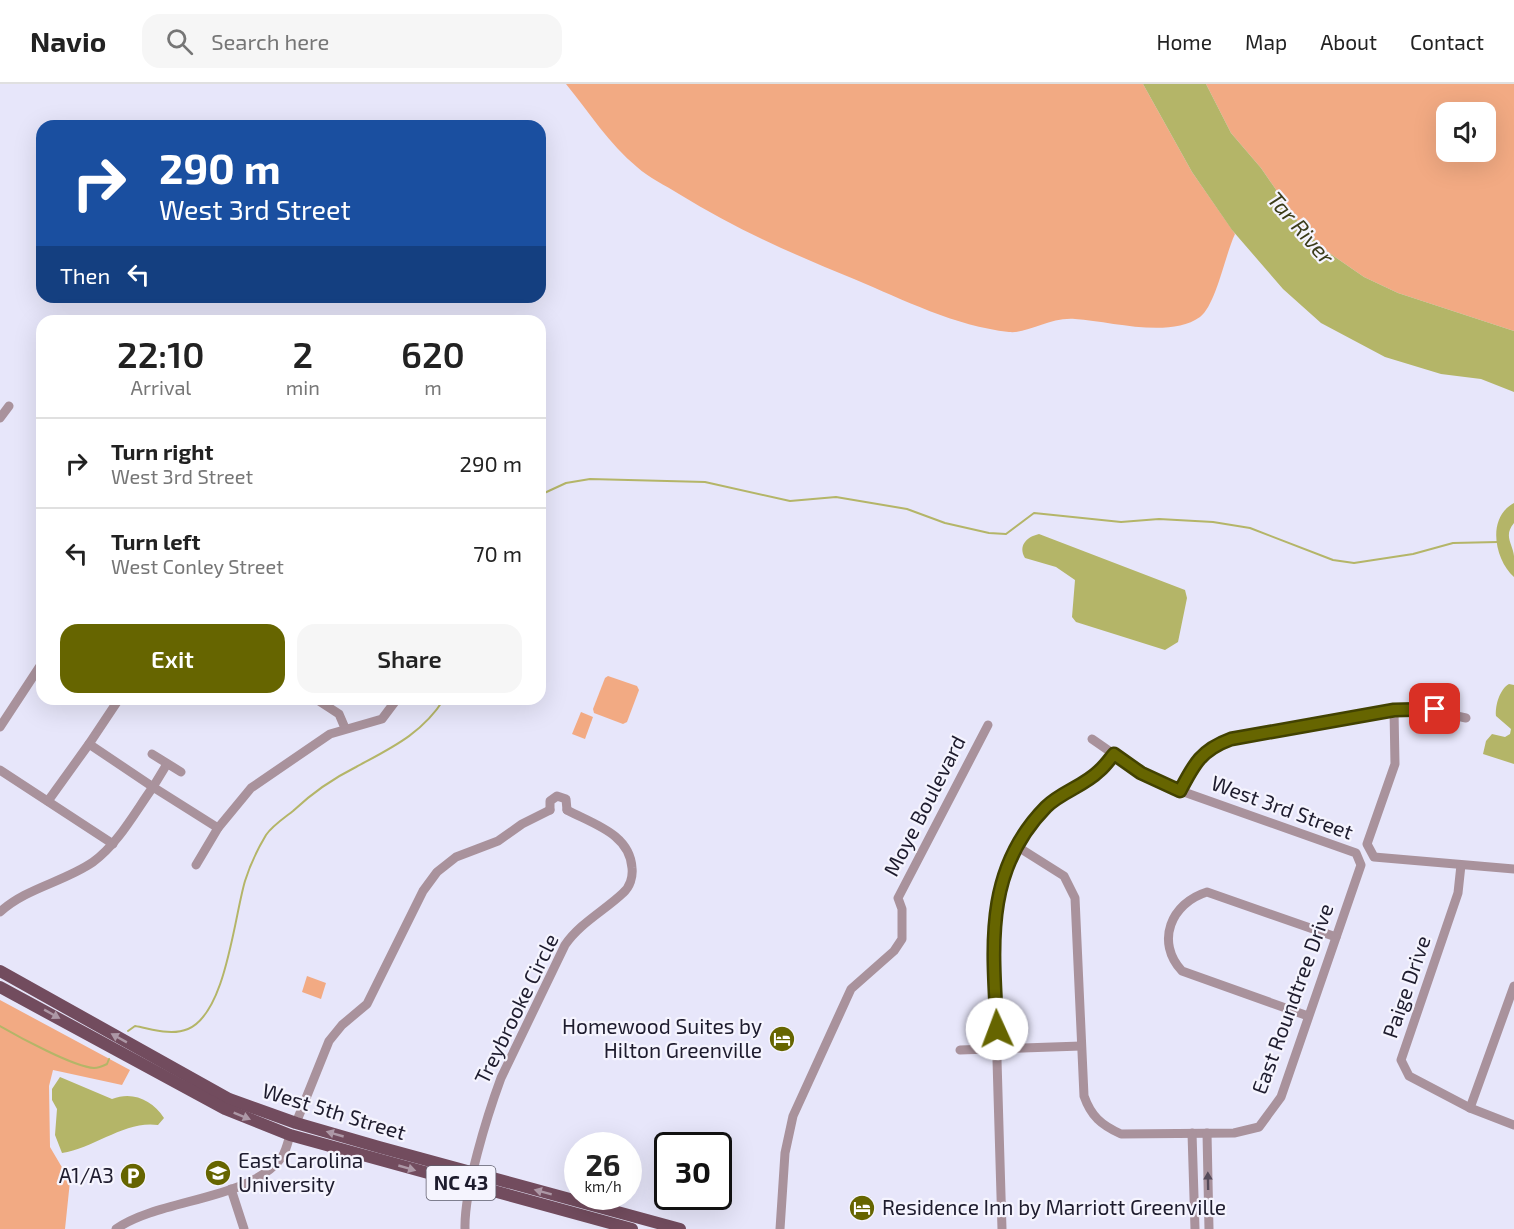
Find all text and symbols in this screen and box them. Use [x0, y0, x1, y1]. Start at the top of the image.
search box [142, 14, 562, 68]
text: Navio [30, 24, 106, 58]
icon: search [163, 25, 196, 58]
text: Search here [211, 28, 329, 54]
text: Home [1156, 29, 1212, 54]
text: Map [1245, 29, 1287, 54]
text: About [1320, 29, 1377, 54]
text: Contact [1410, 29, 1484, 54]
map controls [1436, 102, 1496, 162]
button: sound [1436, 102, 1496, 162]
text: 290 m [159, 142, 281, 192]
icon: right [60, 144, 138, 222]
water label: Tar River [1263, 186, 1341, 270]
text: West 3rd Street [159, 193, 351, 225]
icon: left [122, 258, 155, 291]
text: Then [60, 262, 110, 288]
text: 22:10 [117, 332, 205, 375]
text: 2 [292, 332, 313, 375]
text: 620 [401, 332, 465, 375]
text: Arrival [130, 375, 191, 399]
text: min [286, 375, 320, 399]
text: m [424, 375, 442, 399]
text: Turn right [111, 438, 213, 464]
icon: right [60, 447, 93, 480]
text: 290 m [460, 450, 522, 476]
text: West 3rd Street [111, 464, 253, 488]
text: Turn left [111, 528, 200, 554]
icon: left [60, 537, 93, 570]
text: 70 m [473, 540, 522, 566]
text: West Conley Street [111, 554, 284, 578]
button: Exit [60, 624, 285, 693]
button: Share [297, 624, 522, 693]
pin [1409, 683, 1460, 734]
icon: arrive [1418, 692, 1451, 725]
street label: Moye Boulevard [877, 731, 970, 880]
street label: West 3rd Street [1208, 769, 1357, 844]
street label: East Roundtree Drive [1245, 900, 1338, 1097]
street label: Treybrooke Circle [468, 929, 563, 1088]
street label: Paige Drive [1376, 932, 1435, 1041]
position arrow [965, 997, 1029, 1061]
one-way arrow [43, 1009, 60, 1019]
place label: Homewood Suites by Hilton Greenville [562, 1013, 762, 1062]
hotel icon: Homewood Suites by Hilton Greenville [767, 1024, 797, 1054]
one-way arrow [111, 1033, 127, 1044]
street label: West 5th Street [260, 1077, 409, 1144]
one-way arrow [233, 1112, 251, 1121]
one-way arrow [326, 1129, 344, 1138]
speed limit sign: 30 [654, 1132, 732, 1210]
text: 26 [585, 1146, 621, 1182]
place label: East Carolina University [238, 1147, 363, 1196]
school or university icon: East Carolina University [203, 1158, 233, 1188]
parking icon: A1/A3 [118, 1161, 148, 1191]
place label: A1/A3 [59, 1162, 114, 1187]
one-way arrow [398, 1164, 416, 1173]
road number: NC 43 [426, 1166, 496, 1200]
one-way arrow [1203, 1171, 1213, 1190]
text: km/h [584, 1177, 622, 1195]
one-way arrow [534, 1187, 552, 1196]
hotel icon: Residence Inn by Marriott Greenville [847, 1193, 877, 1223]
place label: Residence Inn by Marriott Greenville [882, 1194, 1226, 1219]

